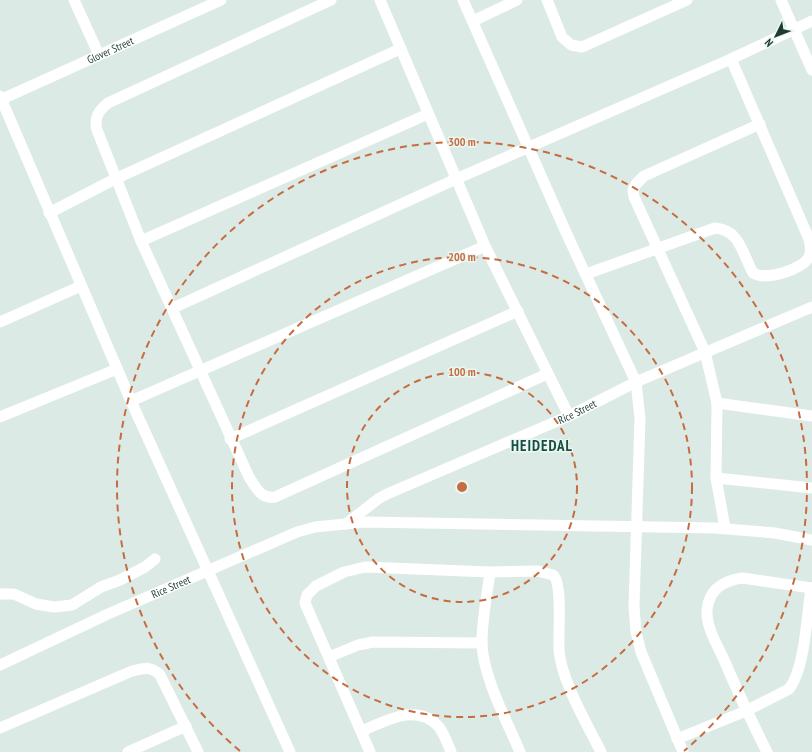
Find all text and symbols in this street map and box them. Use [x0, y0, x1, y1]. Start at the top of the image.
north arrow [756, 16, 796, 56]
street label: Glover Street [85, 34, 136, 67]
text: N [762, 36, 776, 50]
text: 300 m [448, 134, 476, 149]
text: 200 m [448, 249, 476, 264]
text: 100 m [448, 364, 476, 379]
street label: Rice Street [556, 396, 599, 427]
district label: HEIDEDAL [511, 436, 573, 455]
centre of rings [455, 480, 469, 494]
street label: Rice Street [149, 572, 193, 601]

